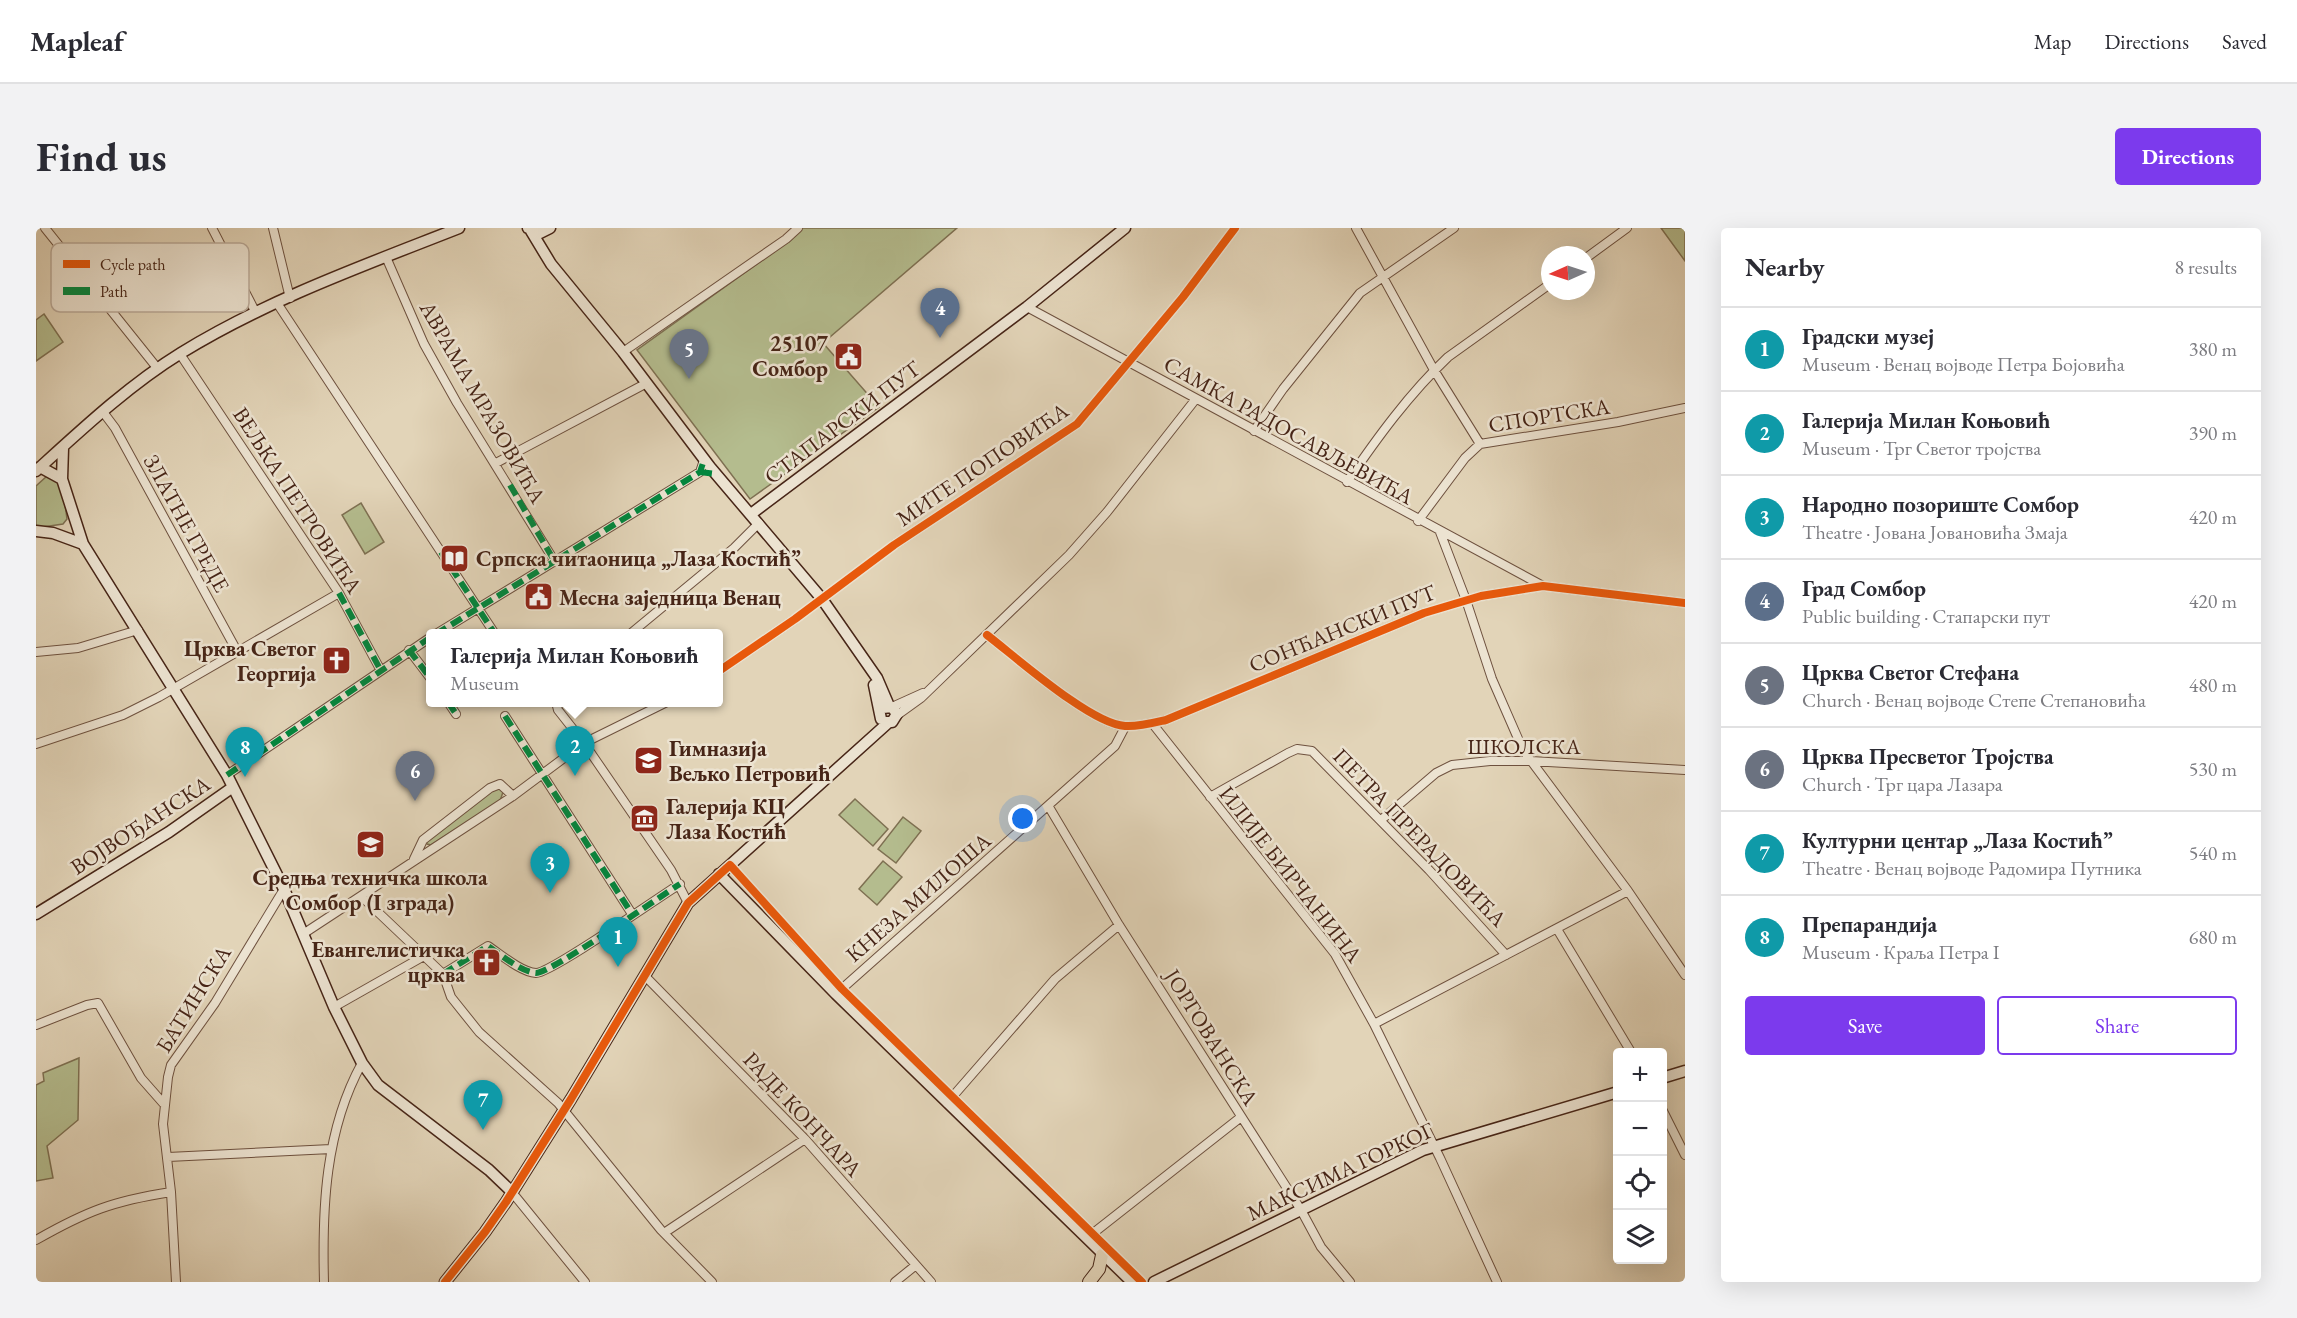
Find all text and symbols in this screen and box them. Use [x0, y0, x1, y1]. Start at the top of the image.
text: Mapleaf [30, 23, 124, 59]
text: Map [2034, 28, 2071, 55]
text: Directions [2104, 28, 2189, 55]
text: Saved [2222, 28, 2267, 55]
button: Directions [2115, 128, 2261, 185]
text: Find us [36, 129, 167, 184]
legend [51, 243, 249, 312]
north arrow [1541, 246, 1595, 300]
text: Nearby [1745, 250, 1825, 284]
text: Cycle path [100, 254, 165, 275]
text: 8 results [2174, 254, 2237, 280]
text: Path [100, 281, 128, 302]
pin: 4 [920, 288, 960, 338]
street label: АВРАМА МРАЗОВИЋА [412, 295, 553, 509]
text: Градски музеј [1802, 322, 1934, 351]
place label: 25107 Сомбор [752, 329, 828, 383]
pin: 5 [670, 330, 708, 379]
text: 1 [1759, 336, 1770, 362]
text: 380 m [2189, 336, 2237, 362]
public building icon: 25107 Сомбор [833, 340, 865, 372]
street label: САМКА РАДОСАВЉЕВИЋА [1159, 350, 1420, 512]
text: Museum · Венац војводе Петра Бојовића [1802, 351, 2125, 377]
street label: СТАПАРСКИ ПУТ [758, 354, 927, 491]
street label: СПОРТСКА [1486, 391, 1613, 439]
street label: МИТЕ ПОПОВИЋА [891, 396, 1075, 533]
street label: ВЕЉКА ПЕТРОВИЋА [226, 401, 369, 600]
text: Галерија Милан Коњовић [1802, 406, 2050, 435]
text: 2 [1759, 420, 1770, 446]
text: 390 m [2189, 420, 2237, 446]
text: Museum · Трг Светог тројства [1802, 435, 2041, 461]
street label: ЗЛАТНЕ ГРЕДЕ [137, 449, 236, 597]
text: Народно позориште Сомбор [1802, 490, 2079, 519]
text: 3 [1759, 504, 1770, 530]
text: 420 m [2189, 504, 2237, 530]
text: Theatre · Јована Јовановића Змаја [1802, 519, 2068, 545]
library icon: Српска читаоница „Лаза Костић” [439, 542, 471, 574]
place label: Српска читаоница „Лаза Костић” [476, 544, 801, 573]
text: Град Сомбор [1802, 574, 1926, 603]
street label: СОНЋАНСКИ ПУТ [1244, 578, 1440, 679]
public building icon: Месна заједница Венац [522, 581, 554, 613]
place label: Месна заједница Венац [559, 583, 781, 612]
text: 4 [1759, 588, 1770, 614]
text: 420 m [2189, 588, 2237, 614]
text: Public building · Стапарски пут [1802, 603, 2050, 629]
popup [426, 629, 723, 707]
place label: Црква Светог Георгија [184, 634, 316, 688]
text: Галерија Милан Коњовић [450, 641, 699, 670]
church icon: Црква Светог Георгија [321, 645, 353, 677]
text: Црква Светог Стефана [1802, 658, 2019, 687]
text: Museum [450, 670, 519, 696]
text: 5 [1759, 672, 1770, 698]
text: 480 m [2189, 672, 2237, 698]
text: Church · Венац војводе Степе Степановића [1802, 687, 2146, 713]
pin: 2 [556, 726, 594, 776]
pin: 8 [226, 728, 264, 777]
street label: ШКОЛСКА [1467, 732, 1582, 761]
place label: Гимназија Вељко Петровић [669, 734, 831, 788]
street label: ПЕТРА ПРЕРАДОВИЋА [1326, 742, 1513, 934]
text: Црква Пресветог Тројства [1802, 742, 2054, 771]
school or university icon: Гимназија Вељко Петровић [632, 745, 664, 777]
pin: 6 [396, 752, 434, 801]
text: 6 [1759, 756, 1770, 782]
text: 530 m [2189, 756, 2237, 782]
street label: ВОЈВОЂАНСКА [65, 769, 216, 881]
text: Church · Трг цара Лазара [1802, 771, 2003, 797]
street label: ИЛИЈЕ БИРЧАНИНА [1212, 780, 1369, 969]
place label: Галерија КЦ Лаза Костић [666, 792, 786, 846]
museum icon: Галерија КЦ Лаза Костић [629, 803, 661, 835]
your location [1008, 804, 1037, 833]
street label: КНЕЗА МИЛОША [840, 826, 998, 969]
text: Културни центар „Лаза Костић” [1802, 826, 2113, 855]
school or university icon: Средња техничка школа Сомбор (I зграда) [354, 829, 386, 861]
text: 7 [1759, 840, 1770, 866]
text: 540 m [2189, 840, 2237, 866]
pin: 3 [530, 844, 570, 893]
text: Theatre · Венац војводе Радомира Путника [1802, 855, 2142, 881]
place label: Средња техничка школа Сомбор (I зграда) [252, 863, 488, 917]
text: Препарандија [1802, 910, 1937, 939]
pin: 1 [598, 918, 638, 967]
text: 8 [1759, 924, 1770, 950]
text: 680 m [2189, 924, 2237, 950]
place label: Евангелистичка црква [311, 935, 465, 989]
text: Museum · Краља Петра I [1802, 939, 1999, 965]
street label: БАТИНСКА [149, 940, 238, 1058]
church icon: Евангелистичка црква [470, 946, 502, 978]
street label: ЈОРГОВАНСКА [1157, 962, 1265, 1112]
button: Save [1745, 996, 1985, 1055]
button: Share [1997, 996, 2237, 1055]
street label: РАДЕ КОНЧАРА [737, 1045, 869, 1184]
map controls [1613, 1048, 1667, 1264]
button: + [1613, 1048, 1667, 1102]
pin: 7 [464, 1080, 502, 1130]
button: − [1613, 1102, 1667, 1156]
street label: МАКСИМА ГОРКОГ [1242, 1115, 1439, 1227]
button: locate [1613, 1156, 1667, 1210]
button: layers [1613, 1210, 1667, 1264]

